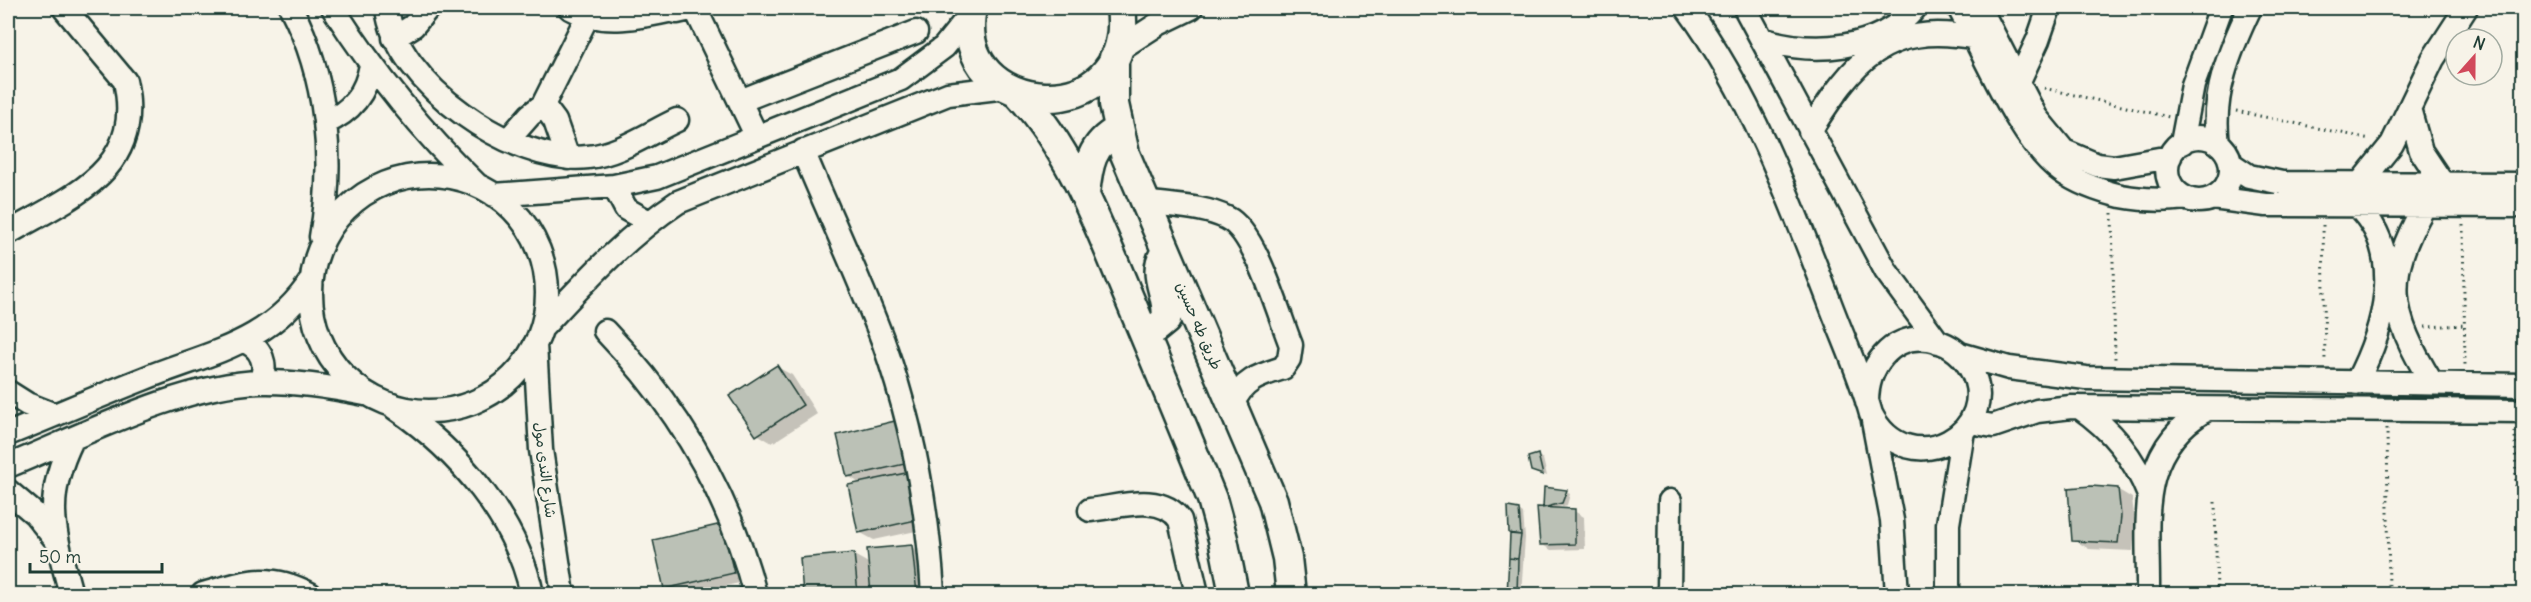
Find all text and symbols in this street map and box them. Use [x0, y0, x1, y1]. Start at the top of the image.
north arrow [2444, 27, 2504, 87]
text: N [2471, 32, 2488, 54]
street label: طريق طه حسين [1172, 279, 1226, 373]
street label: شارع الندى مول [529, 421, 561, 519]
scale bar [30, 536, 162, 574]
text: 50 m [39, 545, 81, 568]

